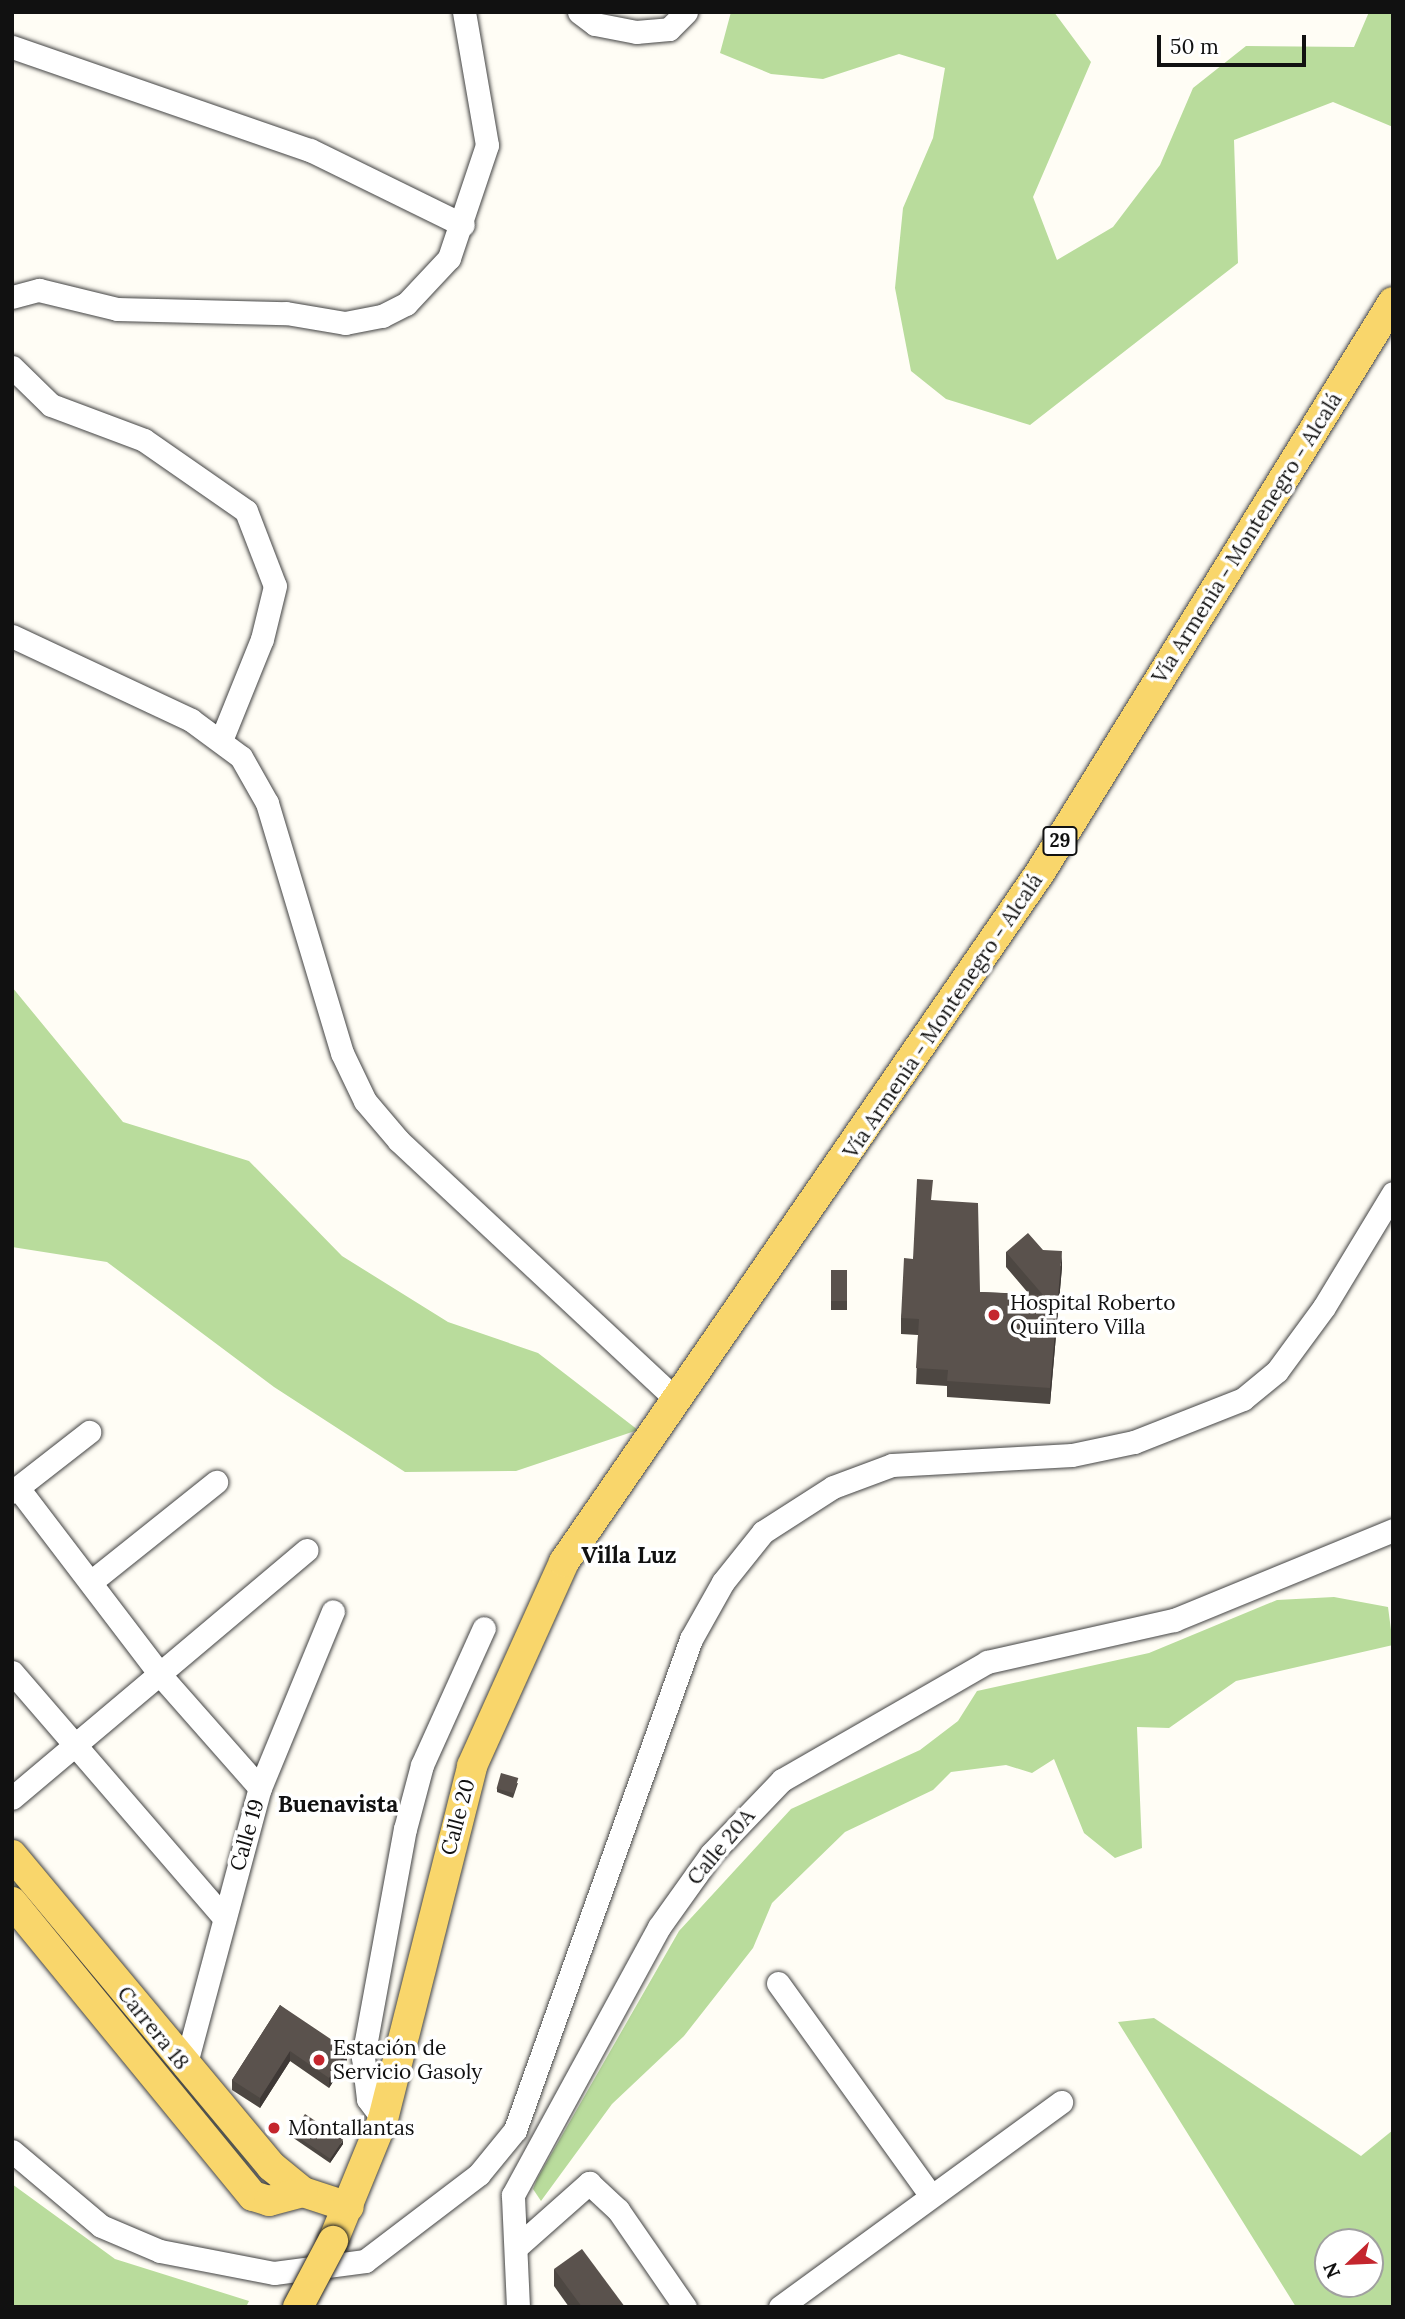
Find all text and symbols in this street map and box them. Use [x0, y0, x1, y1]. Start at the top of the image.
scale bar [1160, 21, 1309, 65]
text: 50 m [1170, 33, 1219, 60]
street label: Vía Armenia - Montenegro - Alcalá [1147, 388, 1347, 688]
road number: 29 [1041, 826, 1079, 856]
street label: Vía Armenia - Montenegro - Alcalá [838, 869, 1048, 1163]
place label: Hospital Roberto Quintero Villa [1010, 1290, 1175, 1340]
marker: Hospital Roberto Quintero Villa [984, 1305, 1004, 1325]
district label: Villa Luz [581, 1541, 677, 1569]
street label: Calle 20 [436, 1776, 480, 1858]
district label: Buenavista [278, 1790, 398, 1818]
street label: Calle 19 [225, 1796, 269, 1874]
street label: Calle 20A [682, 1804, 760, 1890]
street label: Carrera 18 [112, 1981, 194, 2075]
place label: Estación de Servicio Gasoly [333, 2035, 482, 2085]
marker: Estación de Servicio Gasoly [311, 2052, 327, 2068]
place label: Montallantas [288, 2115, 414, 2141]
marker: Montallantas [266, 2120, 282, 2136]
north arrow [1314, 2228, 1384, 2298]
text: N [1318, 2259, 1345, 2282]

